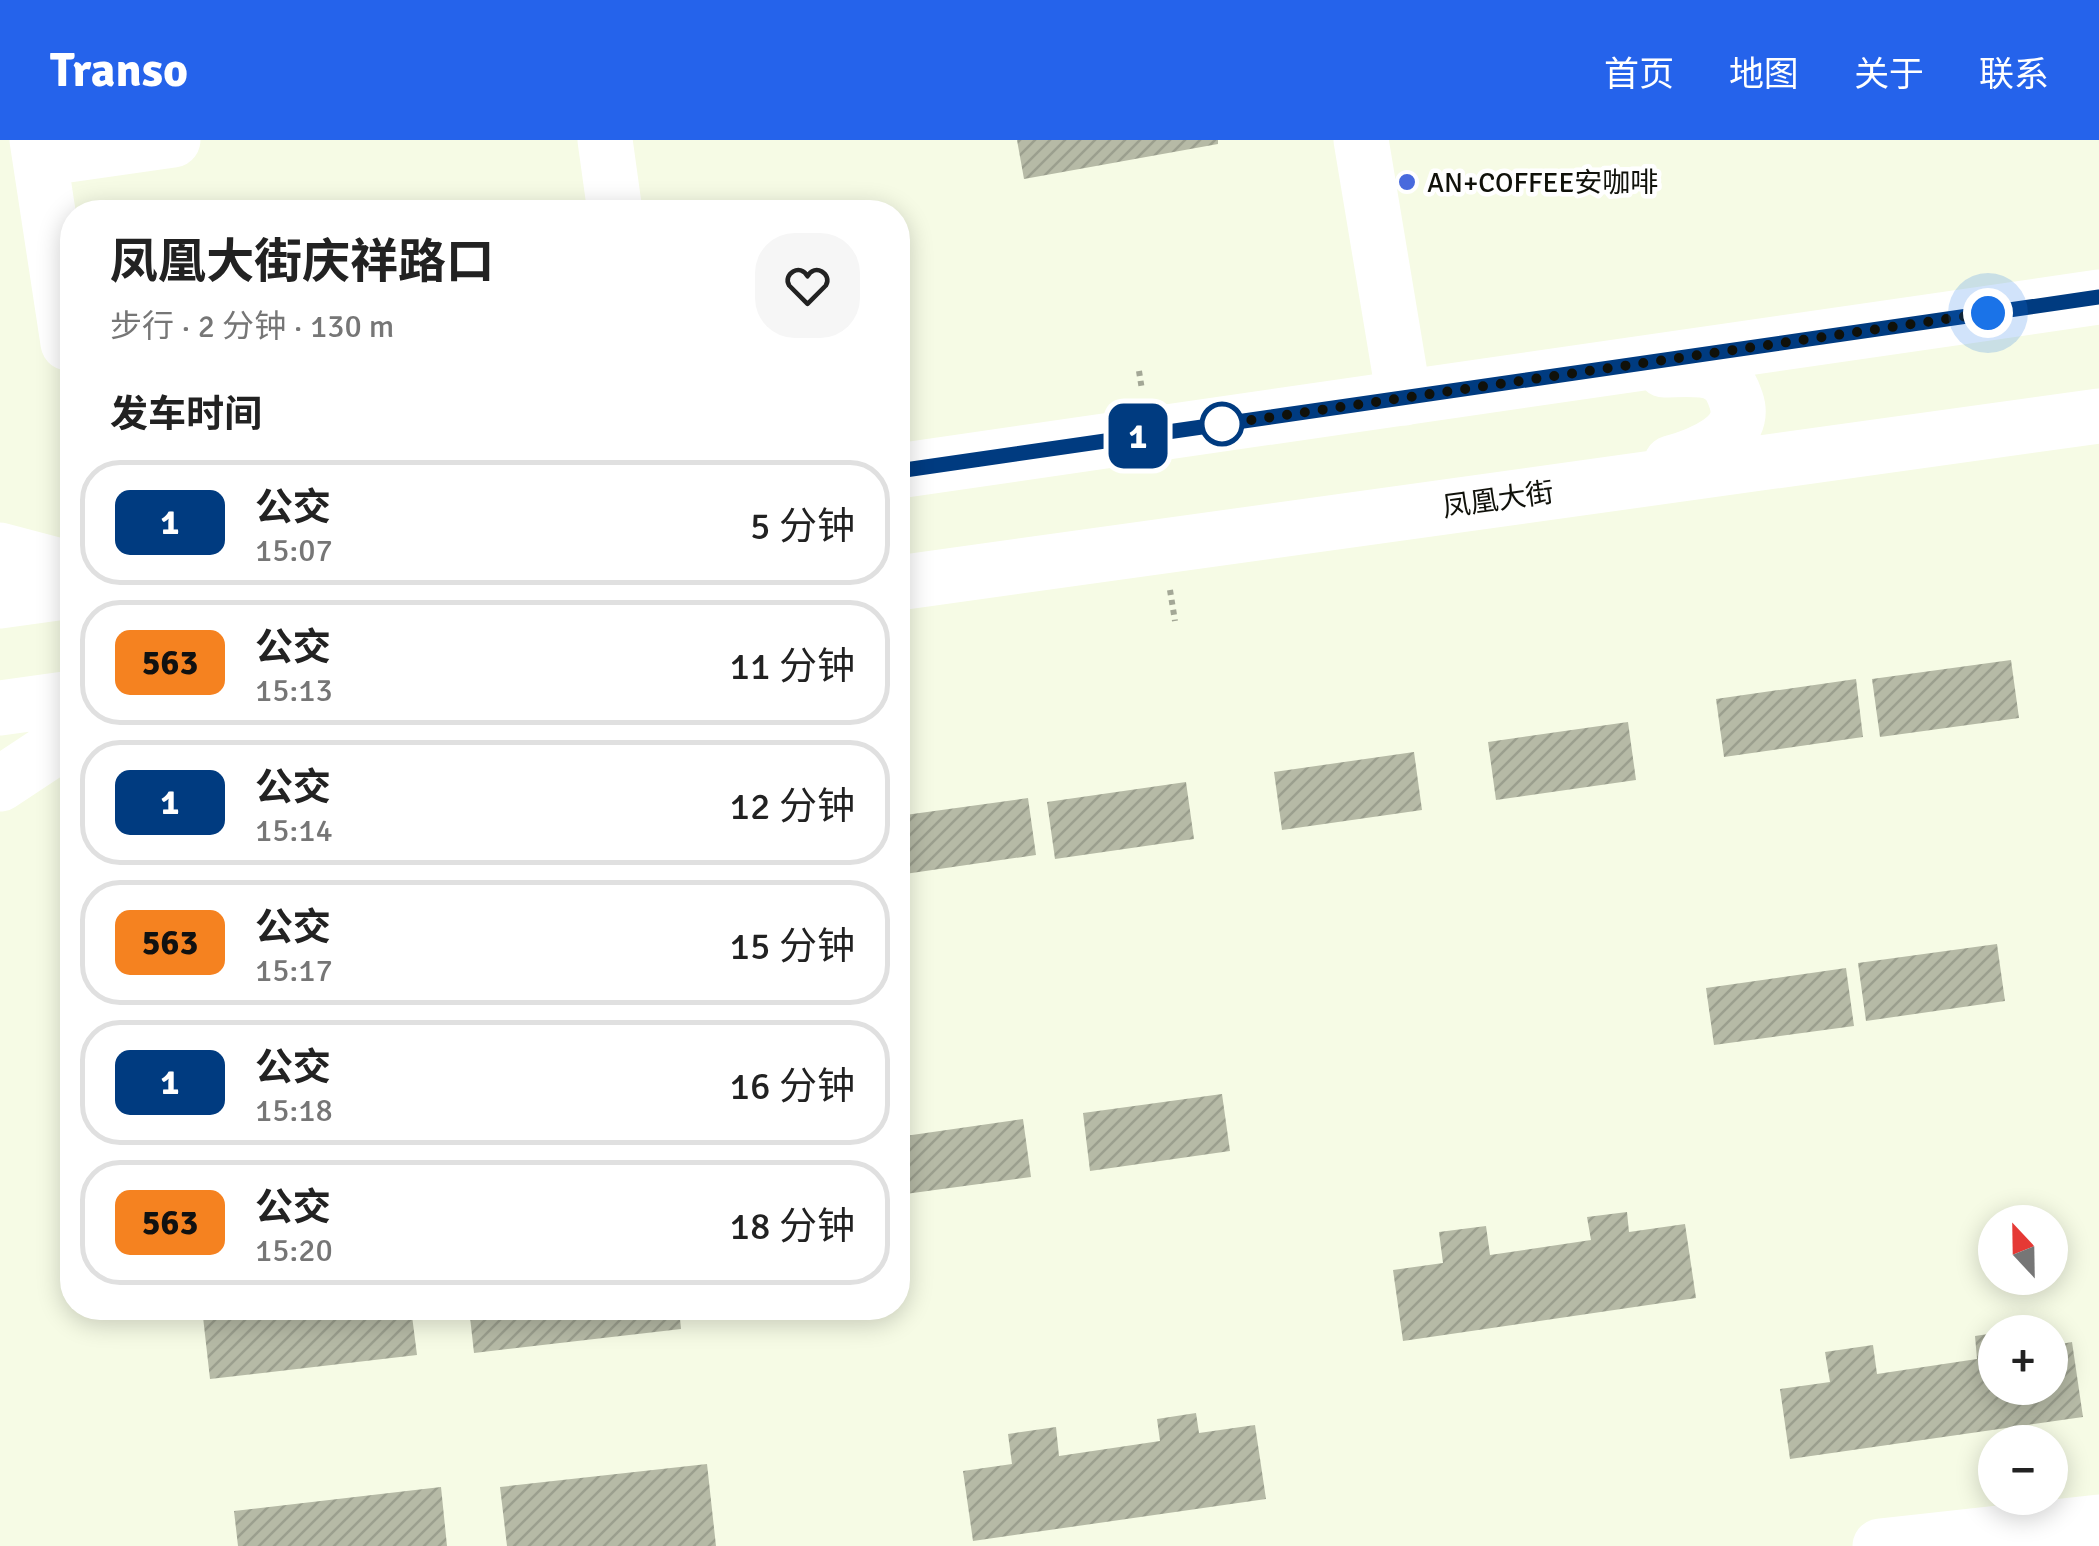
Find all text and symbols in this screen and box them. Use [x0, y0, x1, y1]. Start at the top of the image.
text: Transo [50, 41, 188, 100]
text: 首页 [1604, 53, 1674, 96]
text: 地图 [1729, 53, 1799, 96]
text: 关于 [1854, 53, 1924, 96]
text: 联系 [1979, 53, 2049, 96]
place label: AN+COFFEE安咖啡 [1427, 166, 1658, 200]
marker: AN+COFFEE安咖啡 [1396, 171, 1418, 193]
text: 凤凰大街庆祥路口 [110, 233, 494, 292]
button: heart [755, 233, 860, 338]
your location [1963, 288, 2013, 338]
text: 步行 · 2 分钟 · 130 m [110, 307, 394, 346]
text: 发车时间 [110, 391, 262, 438]
unlabelled marker [1201, 403, 1243, 445]
line badge: 1 [1106, 404, 1170, 468]
text: 1 [1129, 415, 1147, 458]
street label: 凤凰大街 [1440, 475, 1556, 525]
text: 公交 [255, 484, 331, 531]
text: 1 [161, 501, 179, 544]
text: 5 分钟 [750, 503, 855, 550]
text: 15:07 [255, 531, 333, 570]
text: 公交 [255, 624, 331, 671]
text: 563 [142, 641, 198, 684]
text: 11 分钟 [730, 643, 855, 690]
text: 15:13 [255, 671, 333, 710]
text: 公交 [255, 764, 331, 811]
text: 1 [161, 781, 179, 824]
text: 12 分钟 [730, 783, 855, 830]
text: 15:14 [255, 811, 333, 850]
text: 公交 [255, 904, 331, 951]
text: 563 [142, 921, 198, 964]
text: 15 分钟 [730, 923, 855, 970]
text: 15:17 [255, 951, 333, 990]
text: 公交 [255, 1044, 331, 1091]
text: 1 [161, 1061, 179, 1104]
text: 16 分钟 [730, 1063, 855, 1110]
text: 15:18 [255, 1091, 333, 1130]
text: 公交 [255, 1184, 331, 1231]
text: 563 [142, 1201, 198, 1244]
text: 18 分钟 [730, 1203, 855, 1250]
north arrow [1978, 1205, 2068, 1295]
map controls [1978, 1205, 2068, 1515]
text: 15:20 [255, 1231, 333, 1270]
button: + [1978, 1315, 2068, 1405]
button: − [1978, 1425, 2068, 1515]

